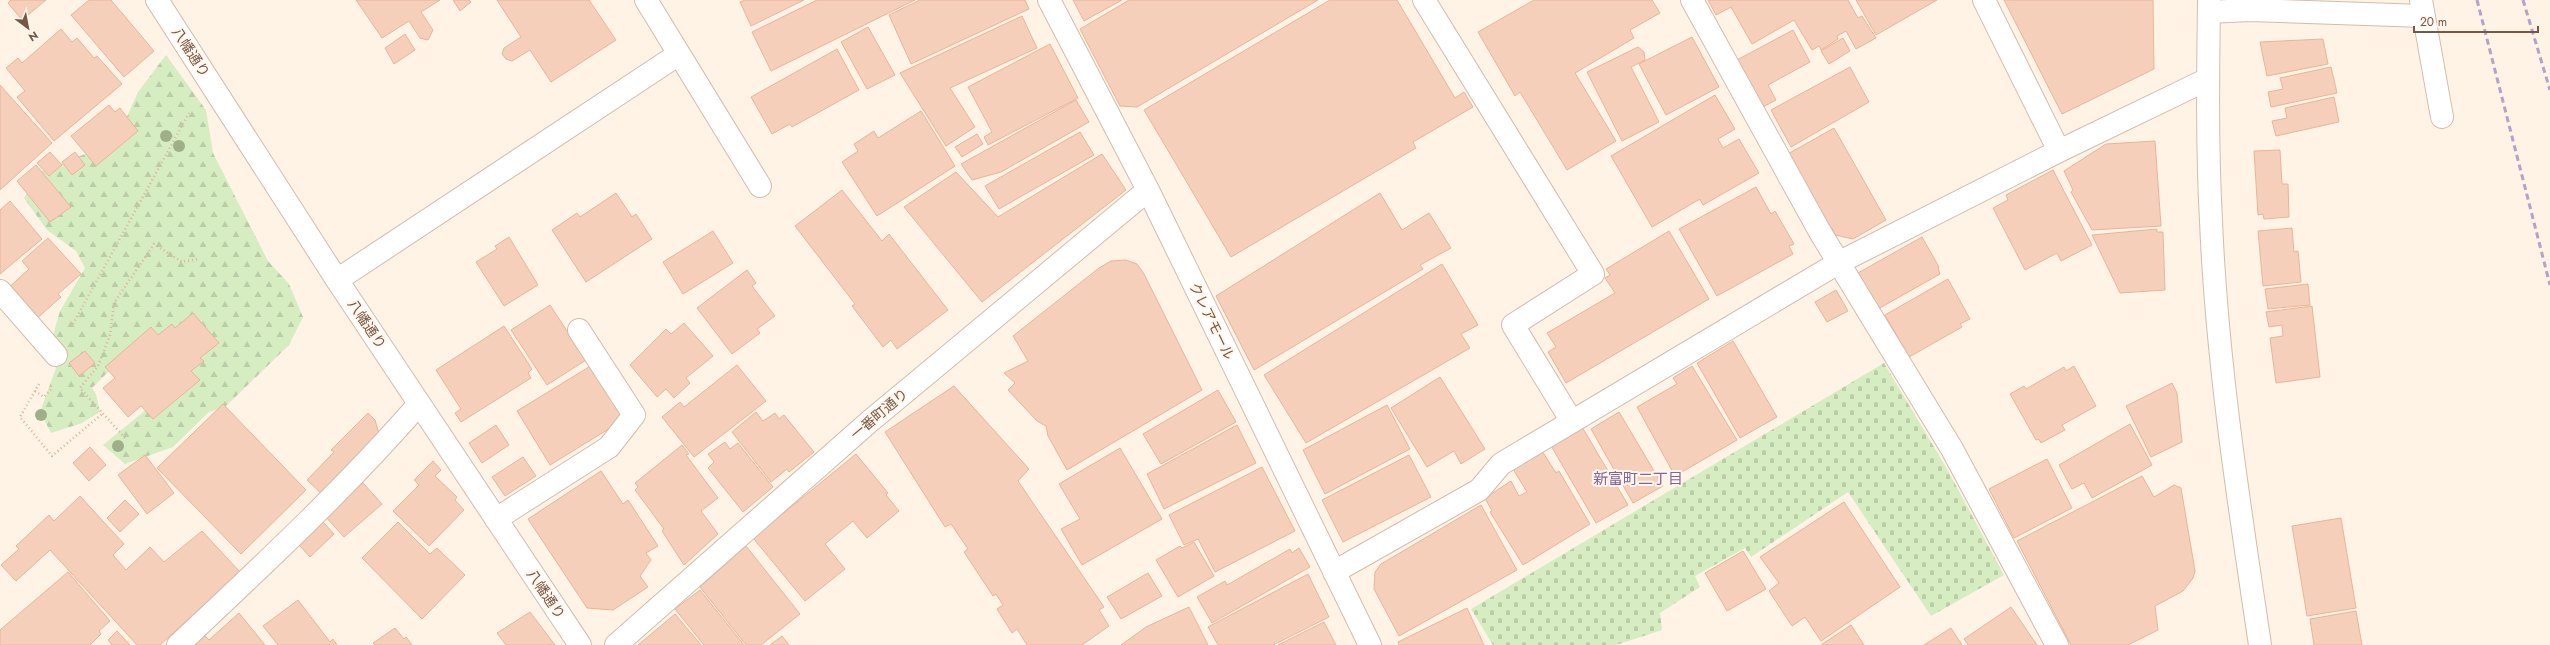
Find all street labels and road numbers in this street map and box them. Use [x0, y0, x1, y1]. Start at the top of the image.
street label: 八幡通り [167, 23, 215, 81]
street label: クレアモール [1185, 279, 1239, 363]
street label: 八幡通り [343, 295, 391, 353]
street label: 一番町通り [846, 384, 912, 444]
street label: 八幡通り [522, 565, 570, 623]

